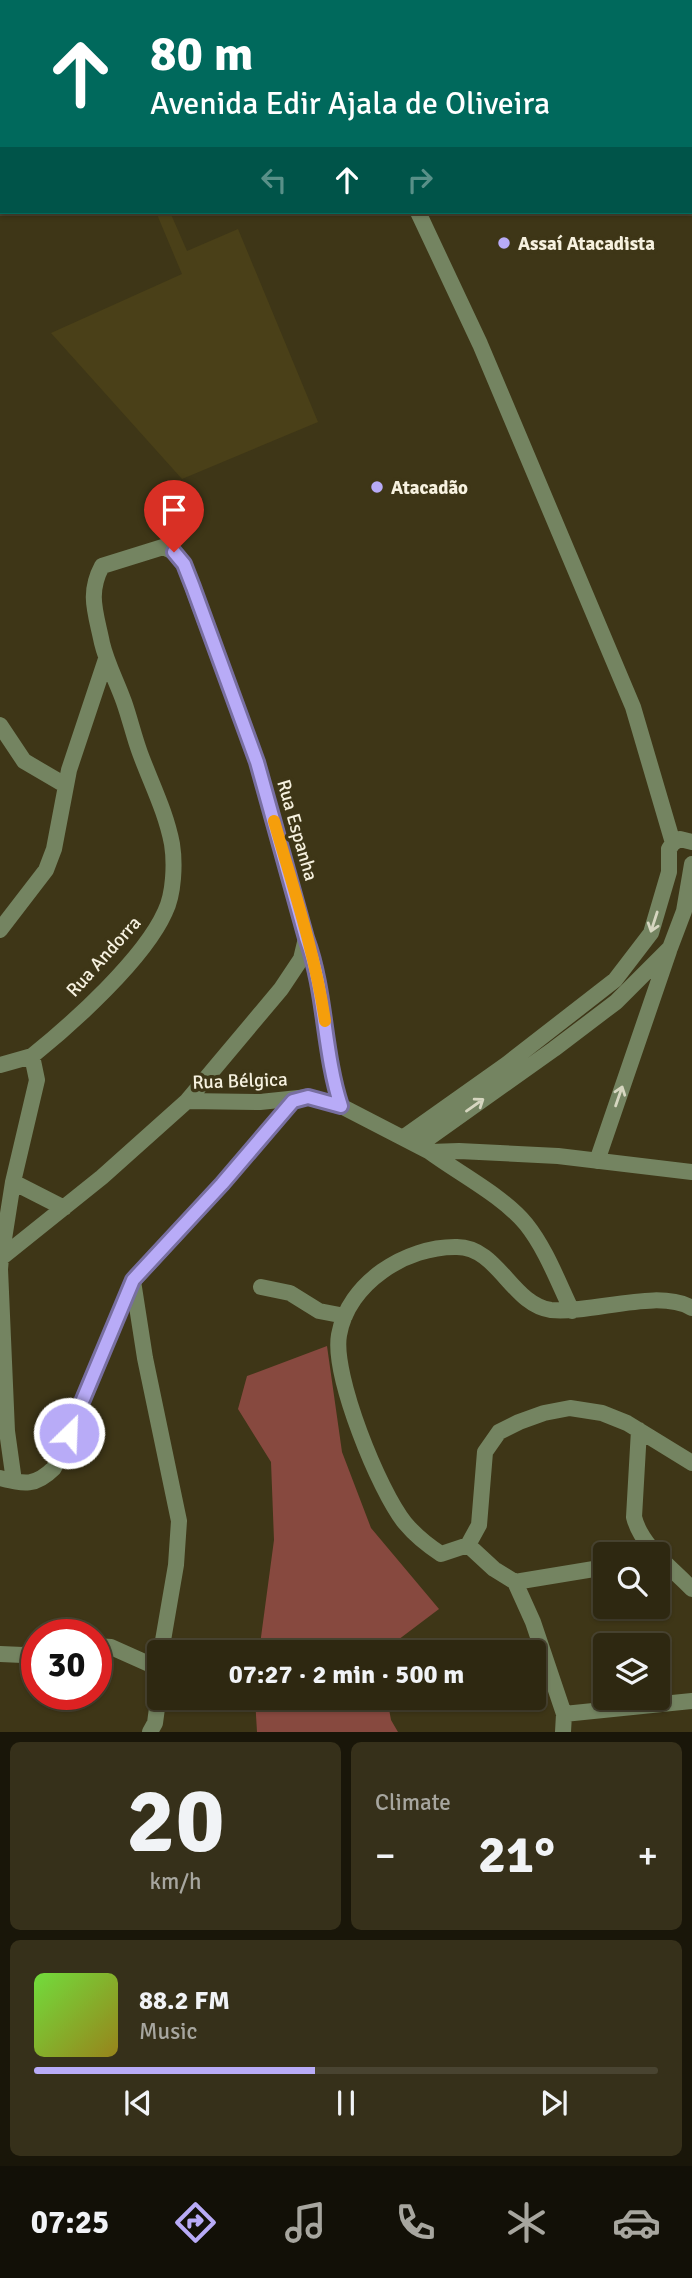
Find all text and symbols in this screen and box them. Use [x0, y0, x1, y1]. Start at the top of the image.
text: 80 m [150, 24, 253, 84]
icon: ahead [35, 28, 126, 119]
text: Avenida Edir Ajala de Oliveira [150, 84, 550, 123]
icon: left [255, 161, 293, 199]
icon: ahead [328, 161, 366, 199]
icon: right [401, 161, 439, 199]
place label: Assaí Atacadista [518, 232, 655, 256]
marker: Assaí Atacadista [496, 235, 512, 251]
place label: Atacadão [391, 476, 468, 500]
marker: Atacadão [369, 479, 385, 495]
pin [144, 480, 204, 552]
icon: arrive [155, 491, 193, 529]
street label: Rua Espanha [271, 777, 323, 884]
street label: Rua Andorra [61, 911, 146, 1002]
one-way arrow [647, 911, 660, 933]
street label: Rua Bélgica [192, 1067, 288, 1095]
one-way arrow [614, 1086, 626, 1108]
one-way arrow [465, 1098, 484, 1112]
position arrow [32, 1396, 106, 1470]
map controls [593, 1542, 670, 1710]
button: search [593, 1542, 670, 1619]
speed limit sign: 30 [21, 1619, 112, 1710]
button: layers [593, 1633, 670, 1710]
text: 07:27 · 2 min · 500 m [229, 1659, 464, 1691]
text: 20 [126, 1765, 225, 1878]
text: Climate [375, 1788, 451, 1817]
text: 21° [478, 1823, 555, 1887]
text: − [375, 1832, 396, 1879]
text: + [637, 1832, 658, 1879]
text: km/h [149, 1867, 202, 1896]
text: 88.2 FM [139, 1985, 230, 2017]
text: Music [139, 2017, 197, 2046]
icon: previous [119, 2084, 157, 2122]
icon: pause [327, 2084, 365, 2122]
icon: next [535, 2084, 573, 2122]
icon: directions [171, 2198, 220, 2247]
icon: music [281, 2198, 330, 2247]
icon: phone [391, 2198, 440, 2247]
icon: climate [502, 2198, 551, 2247]
icon: car [612, 2198, 661, 2247]
text: 07:25 [31, 2203, 109, 2242]

